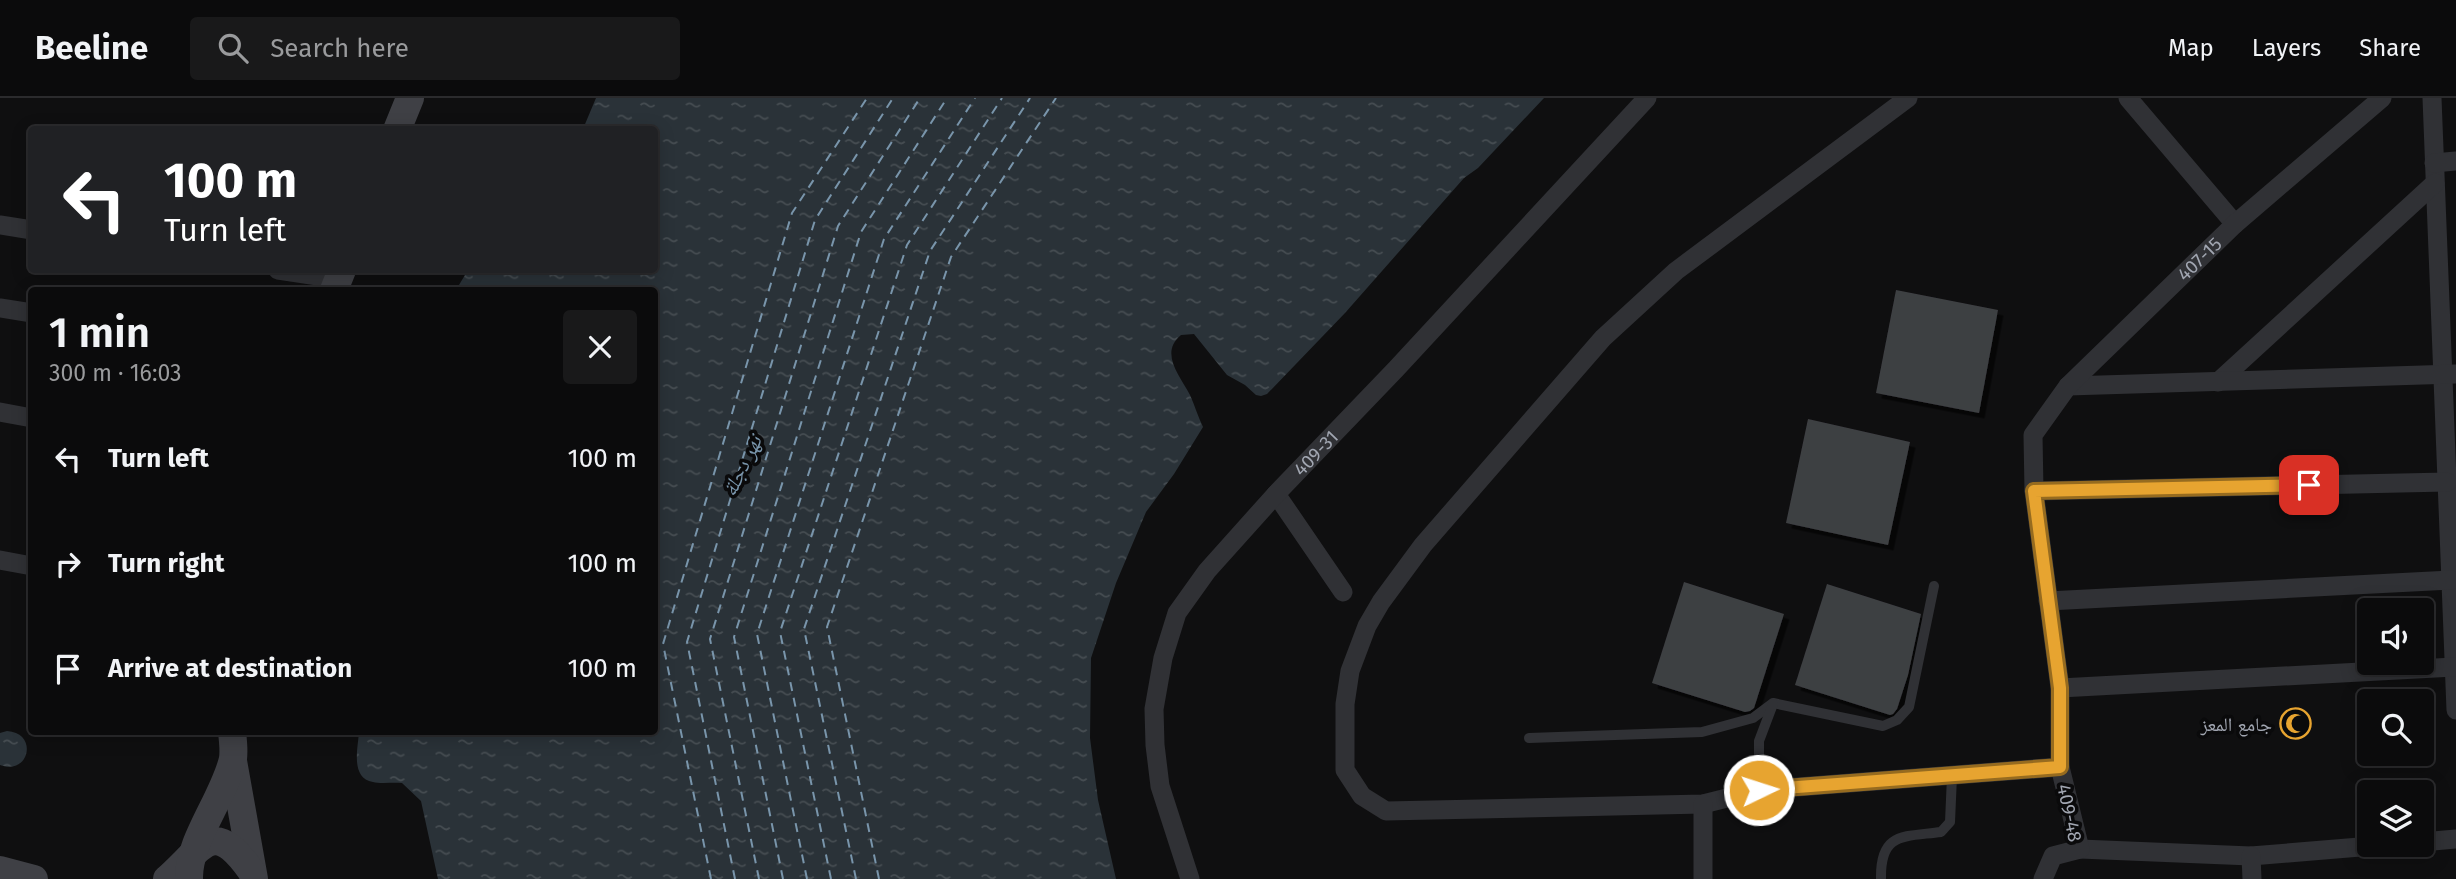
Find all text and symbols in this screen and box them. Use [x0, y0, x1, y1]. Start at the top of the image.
search box [190, 17, 680, 80]
text: Beeline [35, 28, 148, 68]
icon: search [214, 29, 252, 67]
text: Search here [270, 33, 409, 64]
text: Map [2168, 34, 2214, 62]
text: Layers [2252, 34, 2321, 62]
text: Share [2359, 34, 2421, 62]
text: 100 m [164, 151, 297, 210]
icon: left [49, 154, 140, 245]
text: Turn left [164, 211, 286, 249]
street label: 407-15 [2172, 232, 2226, 286]
text: 1 min [49, 308, 150, 358]
button: close [563, 310, 637, 384]
text: 300 m · 16:03 [49, 359, 181, 387]
street label: 409-31 [1289, 426, 1343, 481]
water label: نهر دجلة [716, 428, 769, 501]
icon: left [49, 440, 87, 478]
text: Turn left [108, 443, 209, 474]
text: 100 m [568, 443, 637, 474]
pin [2279, 455, 2339, 515]
icon: arrive [2290, 466, 2328, 504]
icon: right [49, 545, 87, 583]
text: Turn right [108, 548, 225, 579]
text: 100 m [568, 548, 637, 579]
map controls [2357, 598, 2434, 857]
button: sound [2357, 598, 2434, 675]
icon: arrive [49, 650, 87, 688]
text: Arrive at destination [108, 653, 352, 684]
text: 100 m [568, 653, 637, 684]
button: search [2357, 689, 2434, 766]
mosque icon: جامع المعز [2278, 707, 2312, 741]
place label: جامع المعز [2199, 713, 2272, 737]
position arrow [1722, 753, 1796, 827]
button: layers [2357, 780, 2434, 857]
street label: 409-48 [2052, 782, 2087, 844]

